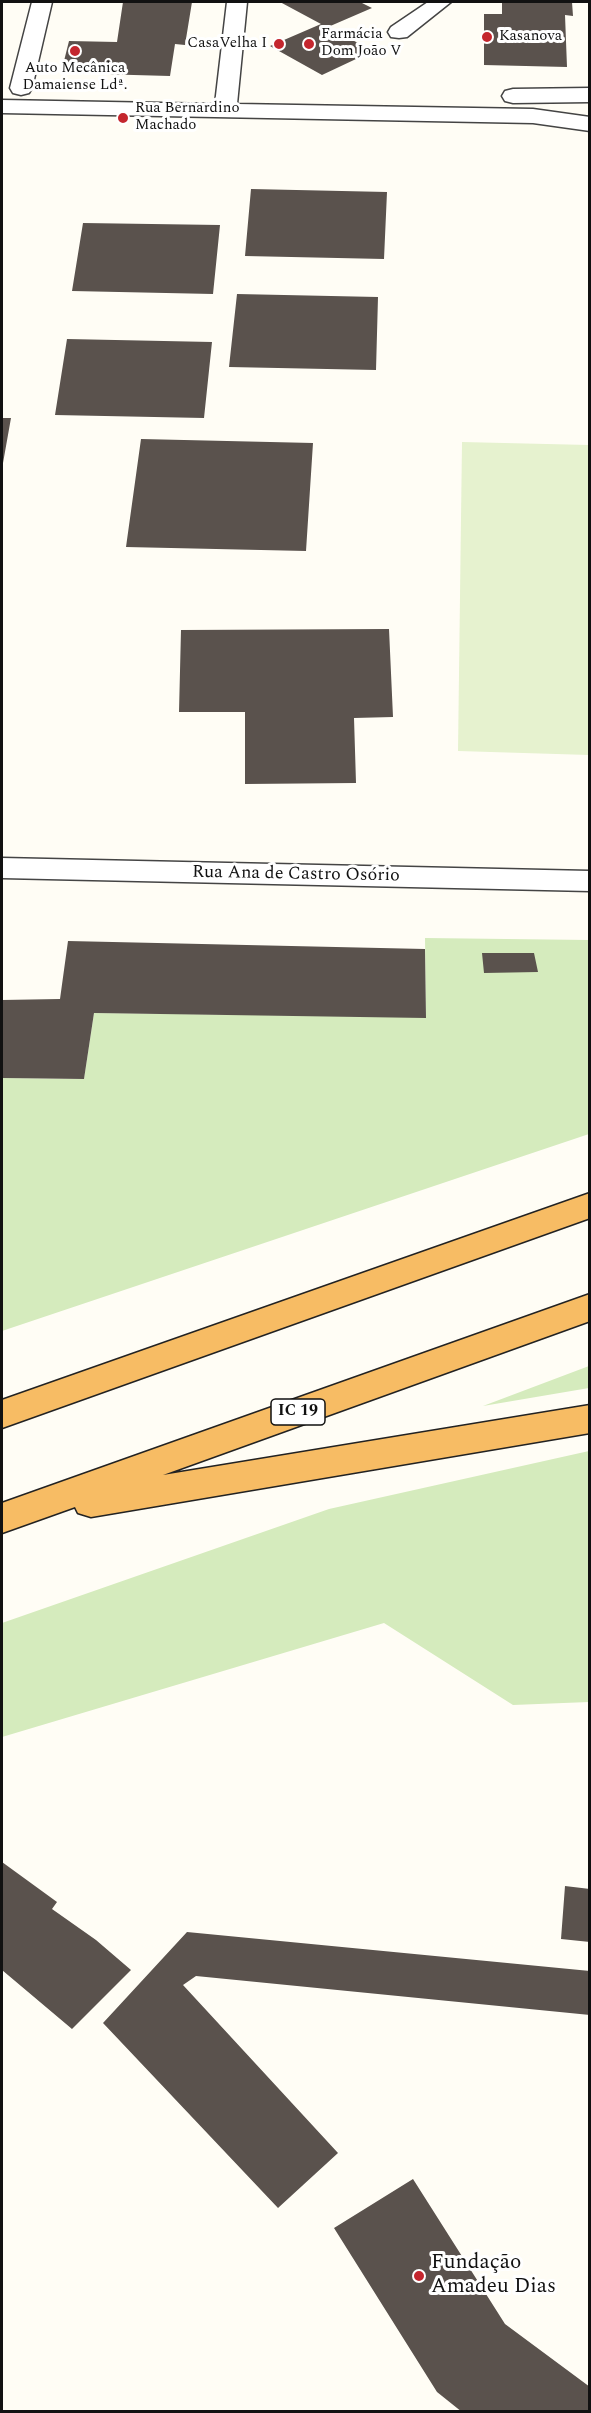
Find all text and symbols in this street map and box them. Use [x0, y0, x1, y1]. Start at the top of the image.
place label: Farmácia Dom João V [321, 26, 401, 61]
place label: Kasanova [499, 28, 562, 46]
marker: Kasanova [480, 30, 494, 44]
place label: CasaVelha I [187, 35, 267, 53]
marker: CasaVelha I [272, 37, 286, 51]
marker: Farmácia Dom João V [302, 37, 316, 51]
marker: Auto Mecânica Damaiense Ldª. [68, 44, 82, 58]
place label: Auto Mecânica Damaiense Ldª. [23, 60, 127, 95]
place label: Rua Bernardino Machado [135, 100, 240, 135]
marker: Rua Bernardino Machado [116, 111, 130, 125]
street label: Rua Ana de Castro Osório [192, 862, 400, 888]
road number: IC 19 [271, 1399, 325, 1425]
place label: Fundação Amadeu Dias [431, 2251, 556, 2301]
marker: Fundação Amadeu Dias [412, 2269, 426, 2283]

